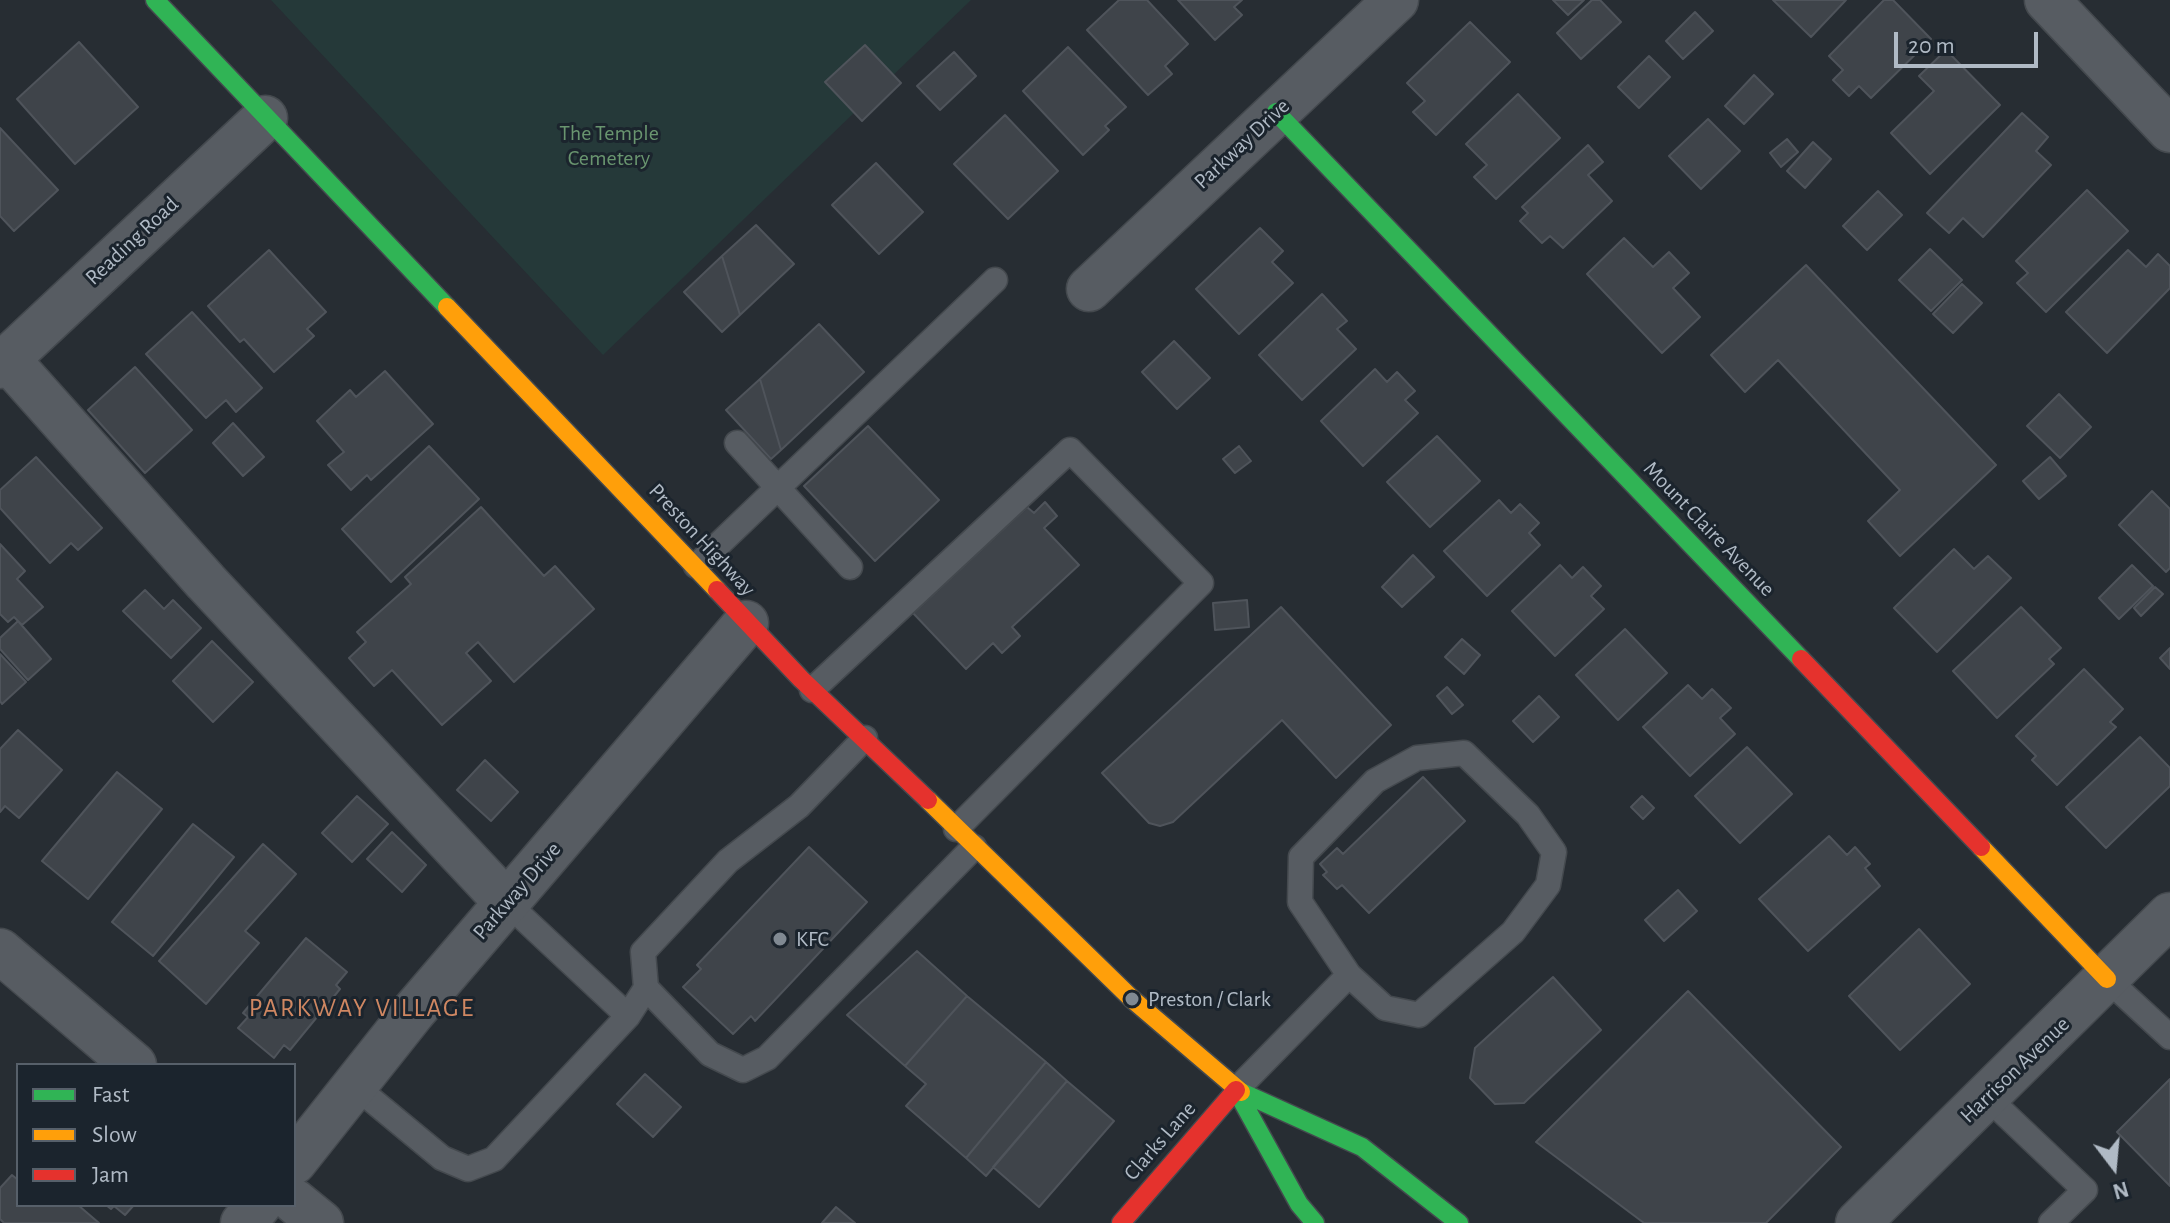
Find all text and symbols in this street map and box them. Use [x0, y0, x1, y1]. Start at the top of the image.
scale bar [1898, 16, 2042, 66]
text: 20 m [1908, 34, 1955, 58]
street label: Parkway Drive [1189, 93, 1295, 195]
park label: The Temple Cemetery [559, 120, 659, 172]
street label: Reading Road [80, 191, 184, 291]
street label: Mount Claire Avenue [1638, 456, 1780, 602]
street label: Preston Highway [643, 478, 761, 602]
street label: Parkway Drive [467, 837, 567, 945]
place label: KFC [796, 926, 829, 952]
marker: KFC [771, 930, 789, 948]
place label: Preston / Clark [1148, 986, 1271, 1012]
marker: Preston / Clark [1123, 990, 1141, 1008]
district label: PARKWAY VILLAGE [249, 992, 475, 1024]
street label: Harrison Avenue [1955, 1011, 2075, 1129]
legend [16, 1063, 296, 1207]
text: Fast [92, 1083, 129, 1107]
street label: Clarks Lane [1118, 1096, 1202, 1186]
text: Slow [92, 1123, 137, 1147]
north arrow [2074, 1127, 2154, 1207]
text: Jam [92, 1163, 129, 1187]
text: N [2110, 1177, 2131, 1203]

